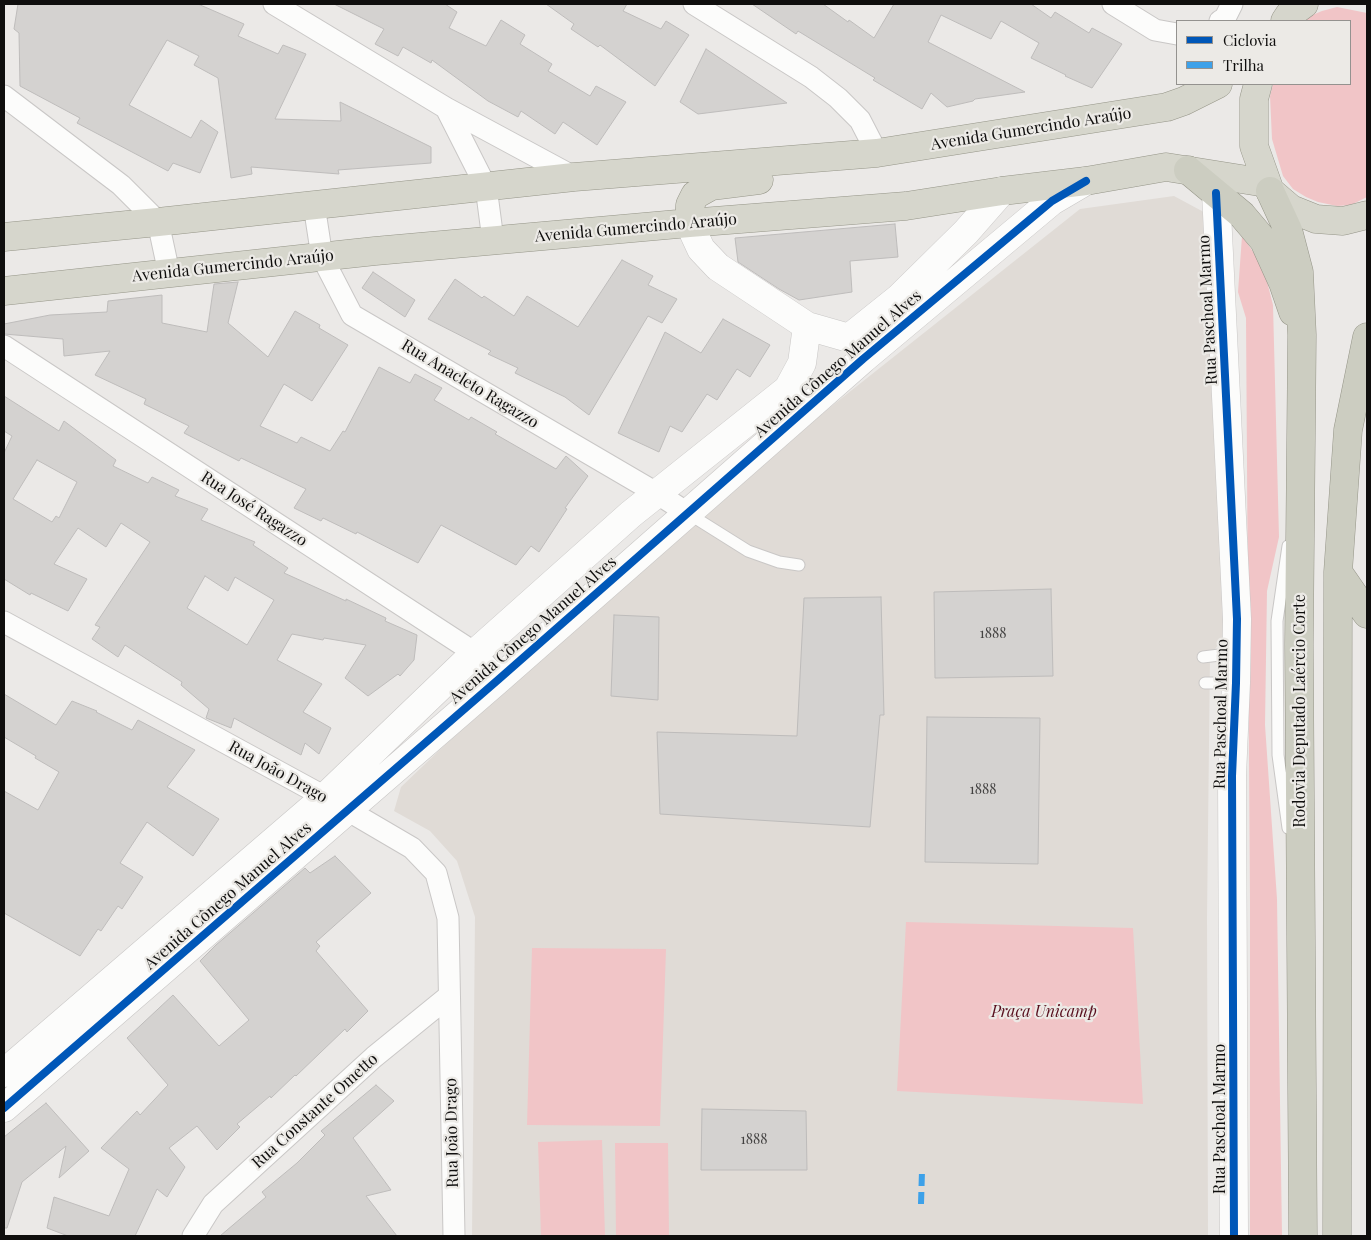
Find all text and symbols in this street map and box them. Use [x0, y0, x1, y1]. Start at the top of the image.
legend [1176, 20, 1351, 85]
text: Ciclovia [1223, 30, 1276, 50]
text: Trilha [1223, 55, 1264, 75]
street label: Avenida Gumercindo Araújo [929, 104, 1133, 154]
street label: Avenida Gumercindo Araújo [534, 210, 738, 246]
street label: Rua Paschoal Marmo [1194, 234, 1222, 386]
street label: Avenida Gumercindo Araújo [131, 246, 335, 286]
street label: Avenida Cônego Manuel Alves [751, 286, 925, 442]
street label: Rua Anacleto Ragazzo [398, 335, 542, 433]
street label: Rua José Ragazzo [197, 467, 311, 551]
street label: Avenida Cônego Manuel Alves [446, 552, 620, 708]
street label: Rodovia Deputado Laércio Corte [1290, 594, 1310, 828]
house number: 1888 [979, 626, 1007, 642]
street label: Rua Paschoal Marmo [1210, 639, 1232, 789]
street label: Rua João Drago [225, 737, 331, 807]
house number: 1888 [969, 782, 997, 798]
street label: Avenida Cônego Manuel Alves [141, 818, 315, 974]
park label: Praça Unicamp [991, 1002, 1097, 1022]
street label: Rua Paschoal Marmo [1210, 1044, 1230, 1194]
street label: Rua Constante Ometto [248, 1049, 382, 1173]
street label: Rua João Drago [441, 1078, 463, 1188]
house number: 1888 [740, 1132, 768, 1148]

